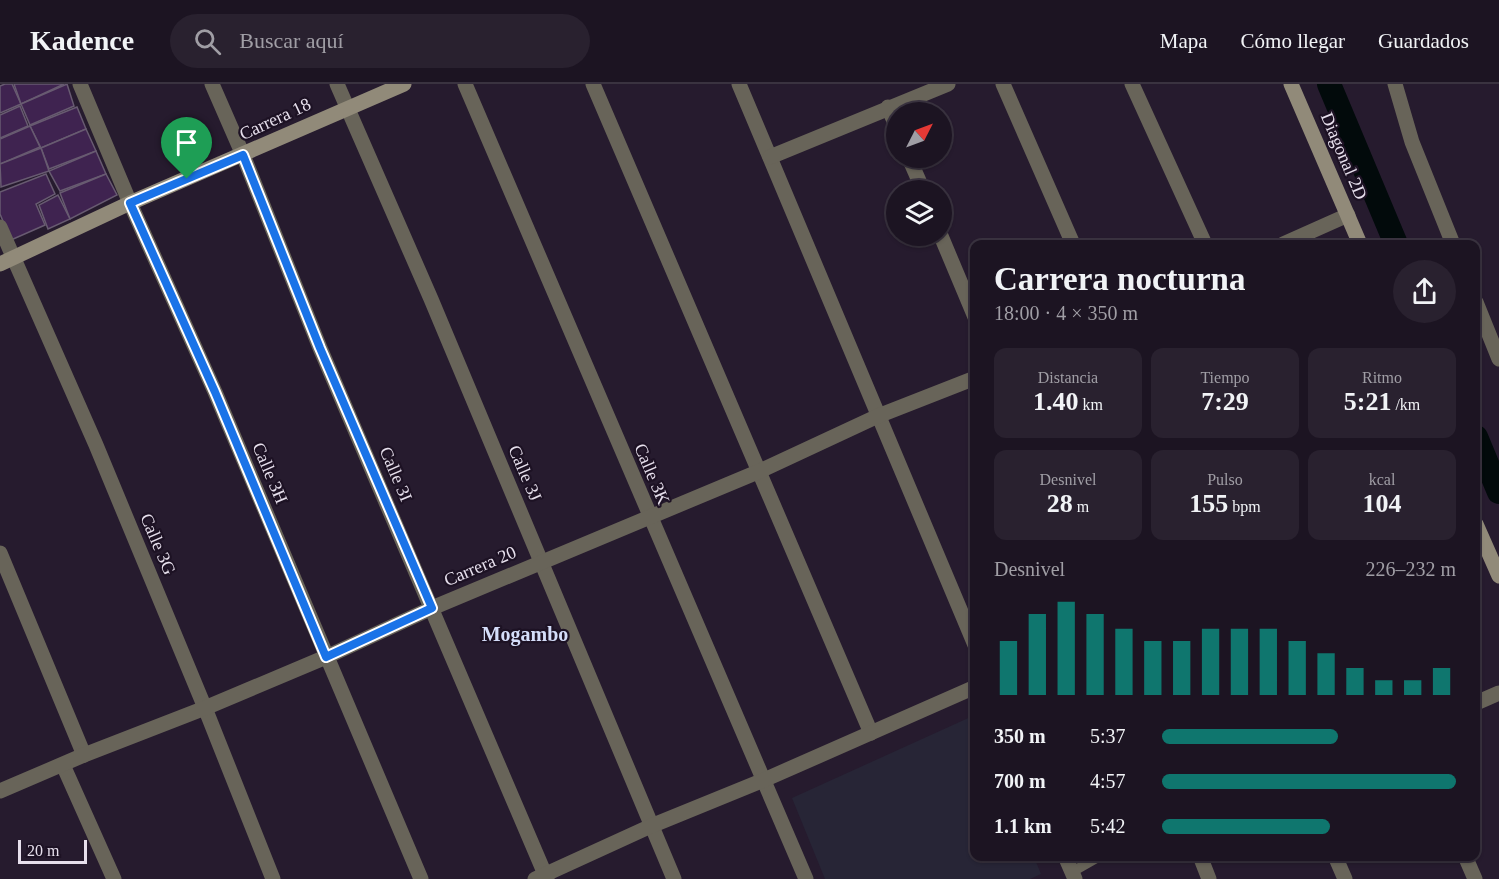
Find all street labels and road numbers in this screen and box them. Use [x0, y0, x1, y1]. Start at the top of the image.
street label: Carrera 18 [236, 94, 314, 144]
street label: Diagonal 2D [1317, 110, 1371, 202]
street label: Calle 3H [248, 439, 292, 507]
street label: Calle 3K [630, 440, 674, 508]
street label: Calle 3J [504, 442, 546, 504]
street label: Calle 3I [376, 444, 416, 504]
street label: Calle 3G [136, 510, 180, 578]
street label: Carrera 20 [441, 542, 519, 590]

